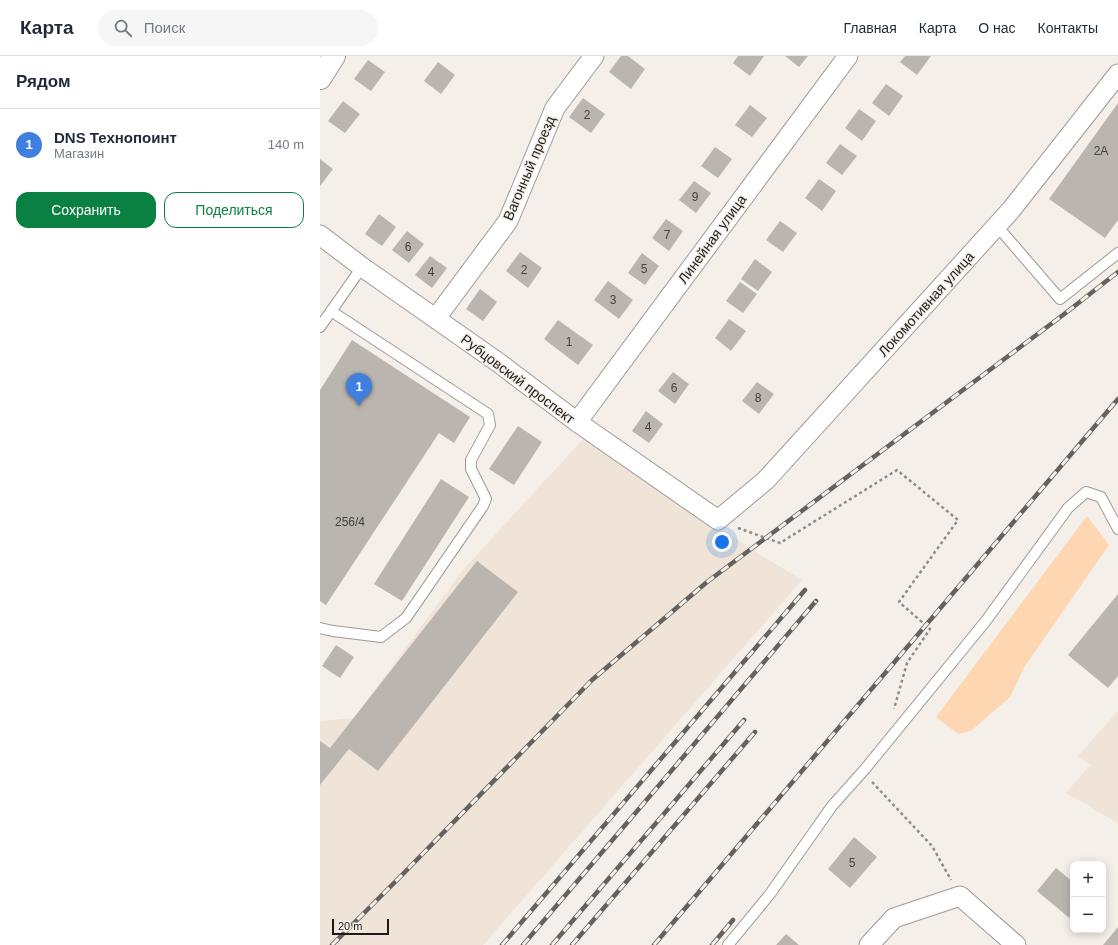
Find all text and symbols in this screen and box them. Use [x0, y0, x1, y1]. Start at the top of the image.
search box [98, 10, 378, 46]
text: Карта [20, 17, 74, 38]
icon: search [112, 17, 134, 39]
text: Поиск [144, 19, 185, 36]
text: Главная [843, 20, 897, 36]
text: Карта [919, 20, 956, 36]
text: О нас [978, 20, 1016, 36]
text: Контакты [1038, 20, 1098, 36]
text: Рядом [16, 72, 71, 91]
house number: 2 [584, 108, 591, 122]
street label: Вагонный проезд [500, 113, 558, 223]
text: DNS Технопоинт [54, 129, 177, 146]
text: 1 [25, 137, 33, 152]
text: 140 m [268, 137, 304, 152]
house number: 2А [1094, 144, 1108, 158]
text: Магазин [54, 146, 104, 161]
house number: 9 [692, 190, 699, 204]
street label: Линейная улица [674, 191, 750, 287]
button: Сохранить [16, 192, 156, 228]
button: Поделиться [164, 192, 304, 228]
house number: 7 [664, 228, 671, 242]
house number: 6 [405, 240, 412, 254]
street label: Локомотивная улица [875, 248, 977, 360]
house number: 5 [641, 262, 648, 276]
house number: 2 [521, 263, 528, 277]
house number: 4 [428, 265, 435, 279]
house number: 3 [610, 293, 617, 307]
street label: Рубцовский проспект [458, 331, 579, 427]
house number: 1 [566, 335, 573, 349]
pin: 1 [346, 373, 372, 406]
house number: 6 [671, 381, 678, 395]
house number: 8 [755, 391, 762, 405]
house number: 4 [645, 420, 652, 434]
house number: 256/4 [335, 515, 365, 529]
your location [712, 532, 732, 552]
house number: 5 [849, 856, 856, 870]
map controls [1070, 861, 1106, 933]
button: + [1070, 861, 1106, 897]
button: − [1070, 897, 1106, 933]
scale bar [332, 917, 389, 936]
text: 20 m [338, 920, 362, 932]

